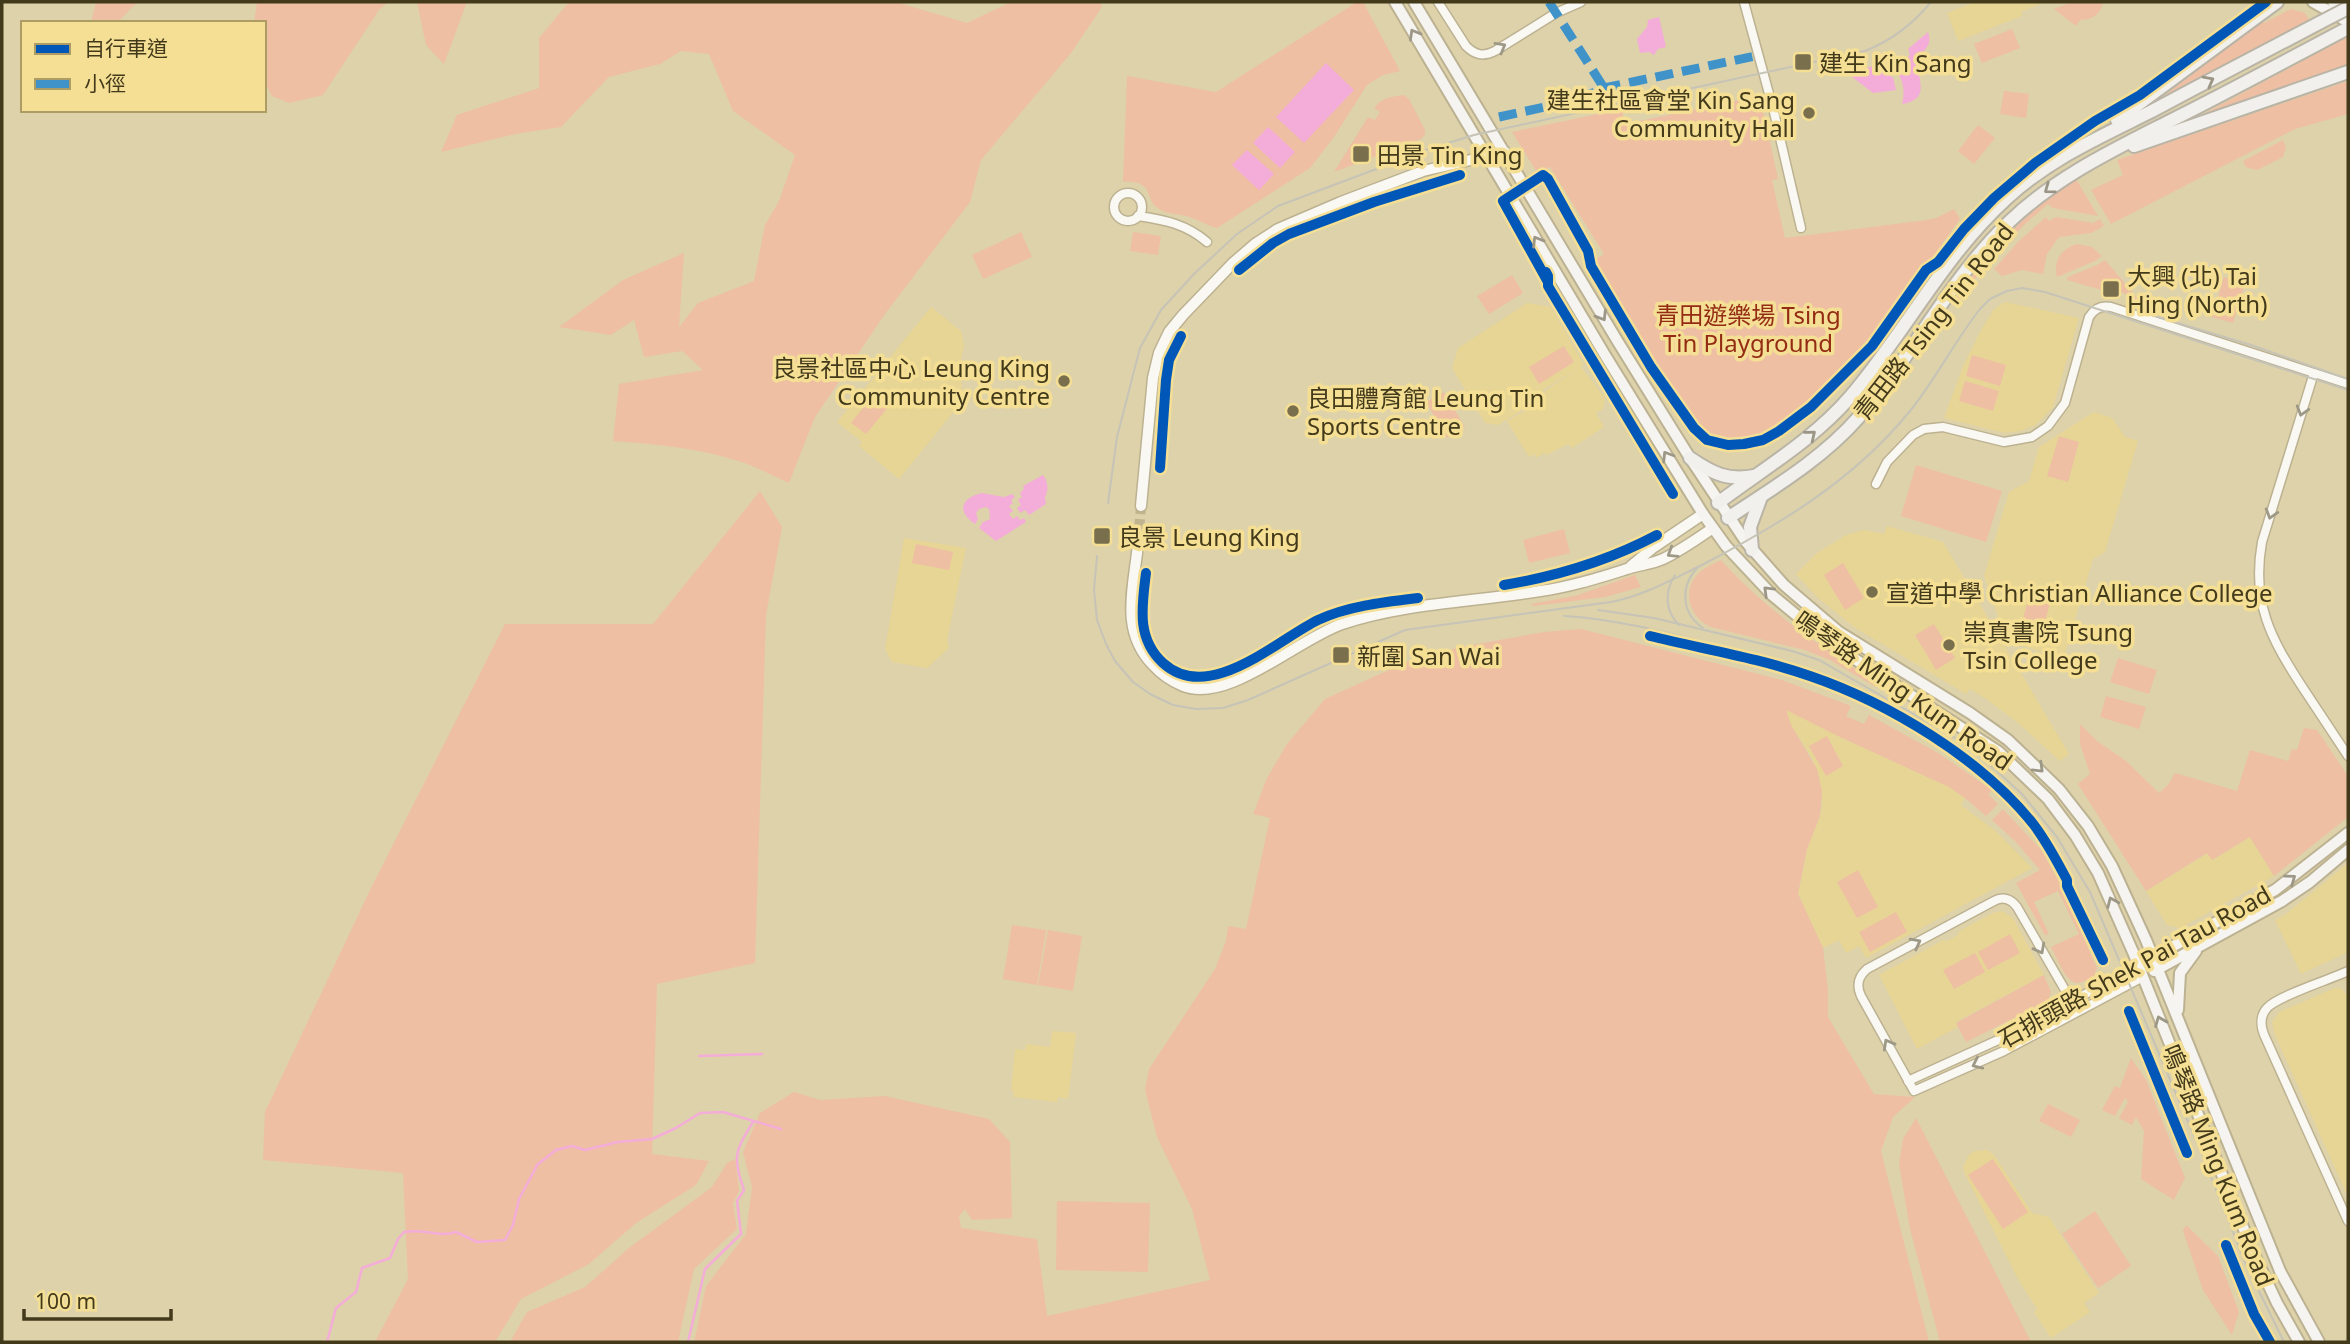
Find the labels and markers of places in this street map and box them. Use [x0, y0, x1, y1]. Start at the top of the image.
place label: 建生 Kin Sang [1819, 46, 1972, 79]
marker: 建生 Kin Sang [1793, 52, 1813, 72]
place label: 建生社區會堂 Kin Sang Community Hall [1546, 83, 1795, 144]
marker: 建生社區會堂 Kin Sang Community Hall [1801, 105, 1817, 121]
place label: 田景 Tin King [1377, 138, 1523, 171]
marker: 田景 Tin King [1351, 144, 1371, 164]
place label: 大興 (北) Tai Hing (North) [2127, 259, 2267, 320]
marker: 大興 (北) Tai Hing (North) [2101, 279, 2121, 299]
place label: 良景社區中心 Leung King Community Centre [772, 351, 1050, 412]
marker: 良景社區中心 Leung King Community Centre [1056, 373, 1072, 389]
place label: 良田體育館 Leung Tin Sports Centre [1307, 381, 1544, 442]
marker: 良田體育館 Leung Tin Sports Centre [1285, 403, 1301, 419]
place label: 良景 Leung King [1118, 520, 1300, 553]
marker: 良景 Leung King [1092, 526, 1112, 546]
place label: 宣道中學 Christian Alliance College [1886, 576, 2273, 609]
marker: 宣道中學 Christian Alliance College [1864, 584, 1880, 600]
place label: 崇真書院 Tsung Tsin College [1963, 615, 2133, 676]
marker: 崇真書院 Tsung Tsin College [1941, 637, 1957, 653]
place label: 新圍 San Wai [1357, 639, 1500, 672]
marker: 新圍 San Wai [1331, 645, 1351, 665]

